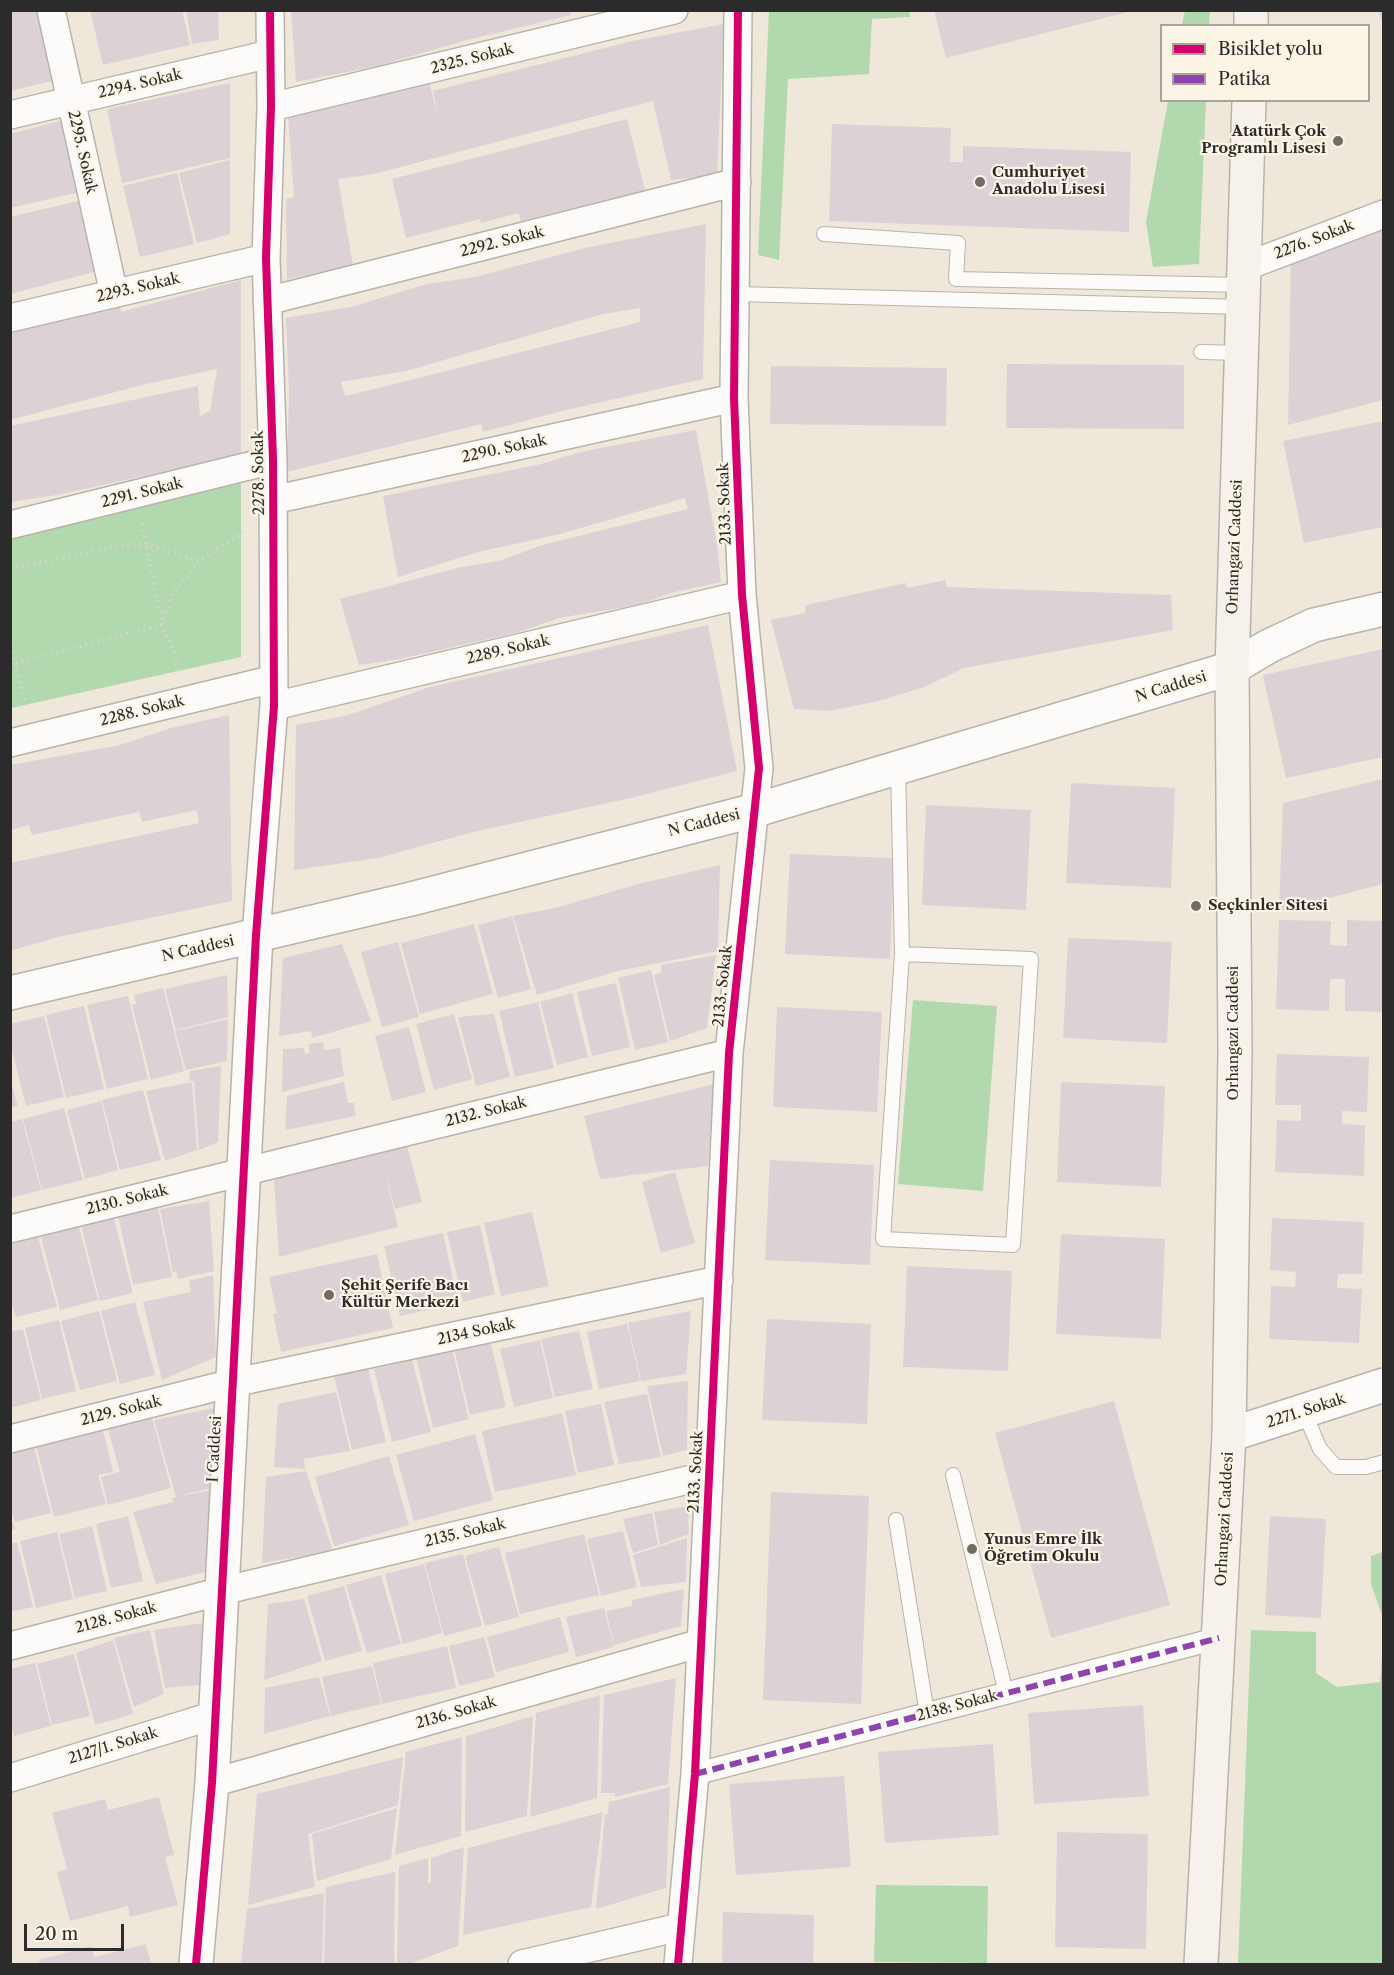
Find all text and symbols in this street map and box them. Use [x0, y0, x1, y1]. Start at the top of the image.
legend [1160, 24, 1370, 102]
text: Bisiklet yolu [1218, 38, 1323, 60]
street label: 2325. Sokak [429, 40, 515, 78]
street label: 2294. Sokak [96, 66, 184, 102]
text: Patika [1218, 68, 1271, 90]
street label: 2295. Sokak [64, 108, 100, 196]
place label: Atatürk Çok Programlı Lisesi [1201, 123, 1326, 158]
marker: Atatürk Çok Programlı Lisesi [1331, 134, 1345, 148]
place label: Cumhuriyet Anadolu Lisesi [992, 164, 1105, 199]
marker: Cumhuriyet Anadolu Lisesi [973, 175, 987, 189]
street label: 2276. Sokak [1271, 217, 1357, 263]
street label: 2292. Sokak [458, 223, 546, 261]
street label: 2293. Sokak [94, 270, 182, 306]
street label: 2278. Sokak [249, 431, 269, 515]
street label: 2290. Sokak [460, 431, 548, 467]
street label: 2133. Sokak [715, 462, 735, 546]
street label: 2291. Sokak [99, 474, 185, 512]
street label: Orhangazi Caddesi [1224, 479, 1246, 615]
street label: 2289. Sokak [464, 632, 552, 668]
street label: N Caddesi [1133, 668, 1209, 706]
street label: 2288. Sokak [98, 692, 186, 730]
street label: N Caddesi [666, 805, 742, 841]
place label: Seçkinler Sitesi [1208, 897, 1328, 915]
marker: Seçkinler Sitesi [1189, 899, 1203, 913]
street label: N Caddesi [160, 932, 236, 966]
street label: 2133. Sokak [710, 944, 736, 1028]
street label: Orhangazi Caddesi [1225, 966, 1243, 1100]
street label: 2132. Sokak [444, 1093, 528, 1131]
street label: 2130. Sokak [84, 1181, 170, 1219]
place label: Şehit Şerife Bacı Kültür Merkezi [341, 1277, 468, 1312]
marker: Şehit Şerife Bacı Kültür Merkezi [322, 1288, 336, 1302]
street label: 2134 Sokak [436, 1315, 516, 1349]
street label: 2271. Sokak [1264, 1390, 1348, 1432]
street label: 2129. Sokak [79, 1392, 163, 1430]
street label: I Caddesi [204, 1415, 226, 1483]
street label: 2133. Sokak [685, 1430, 707, 1514]
street label: Orhangazi Caddesi [1212, 1451, 1238, 1587]
street label: 2135. Sokak [423, 1515, 507, 1551]
place label: Yunus Emre İlk Öğretim Okulu [984, 1531, 1102, 1566]
marker: Yunus Emre İlk Öğretim Okulu [965, 1542, 979, 1556]
street label: 2128. Sokak [73, 1599, 159, 1637]
street label: 2138. Sokak [915, 1687, 999, 1725]
street label: 2136. Sokak [414, 1693, 498, 1733]
street label: 2127/1. Sokak [66, 1724, 160, 1768]
scale bar [27, 1912, 128, 1950]
text: 20 m [35, 1923, 78, 1945]

